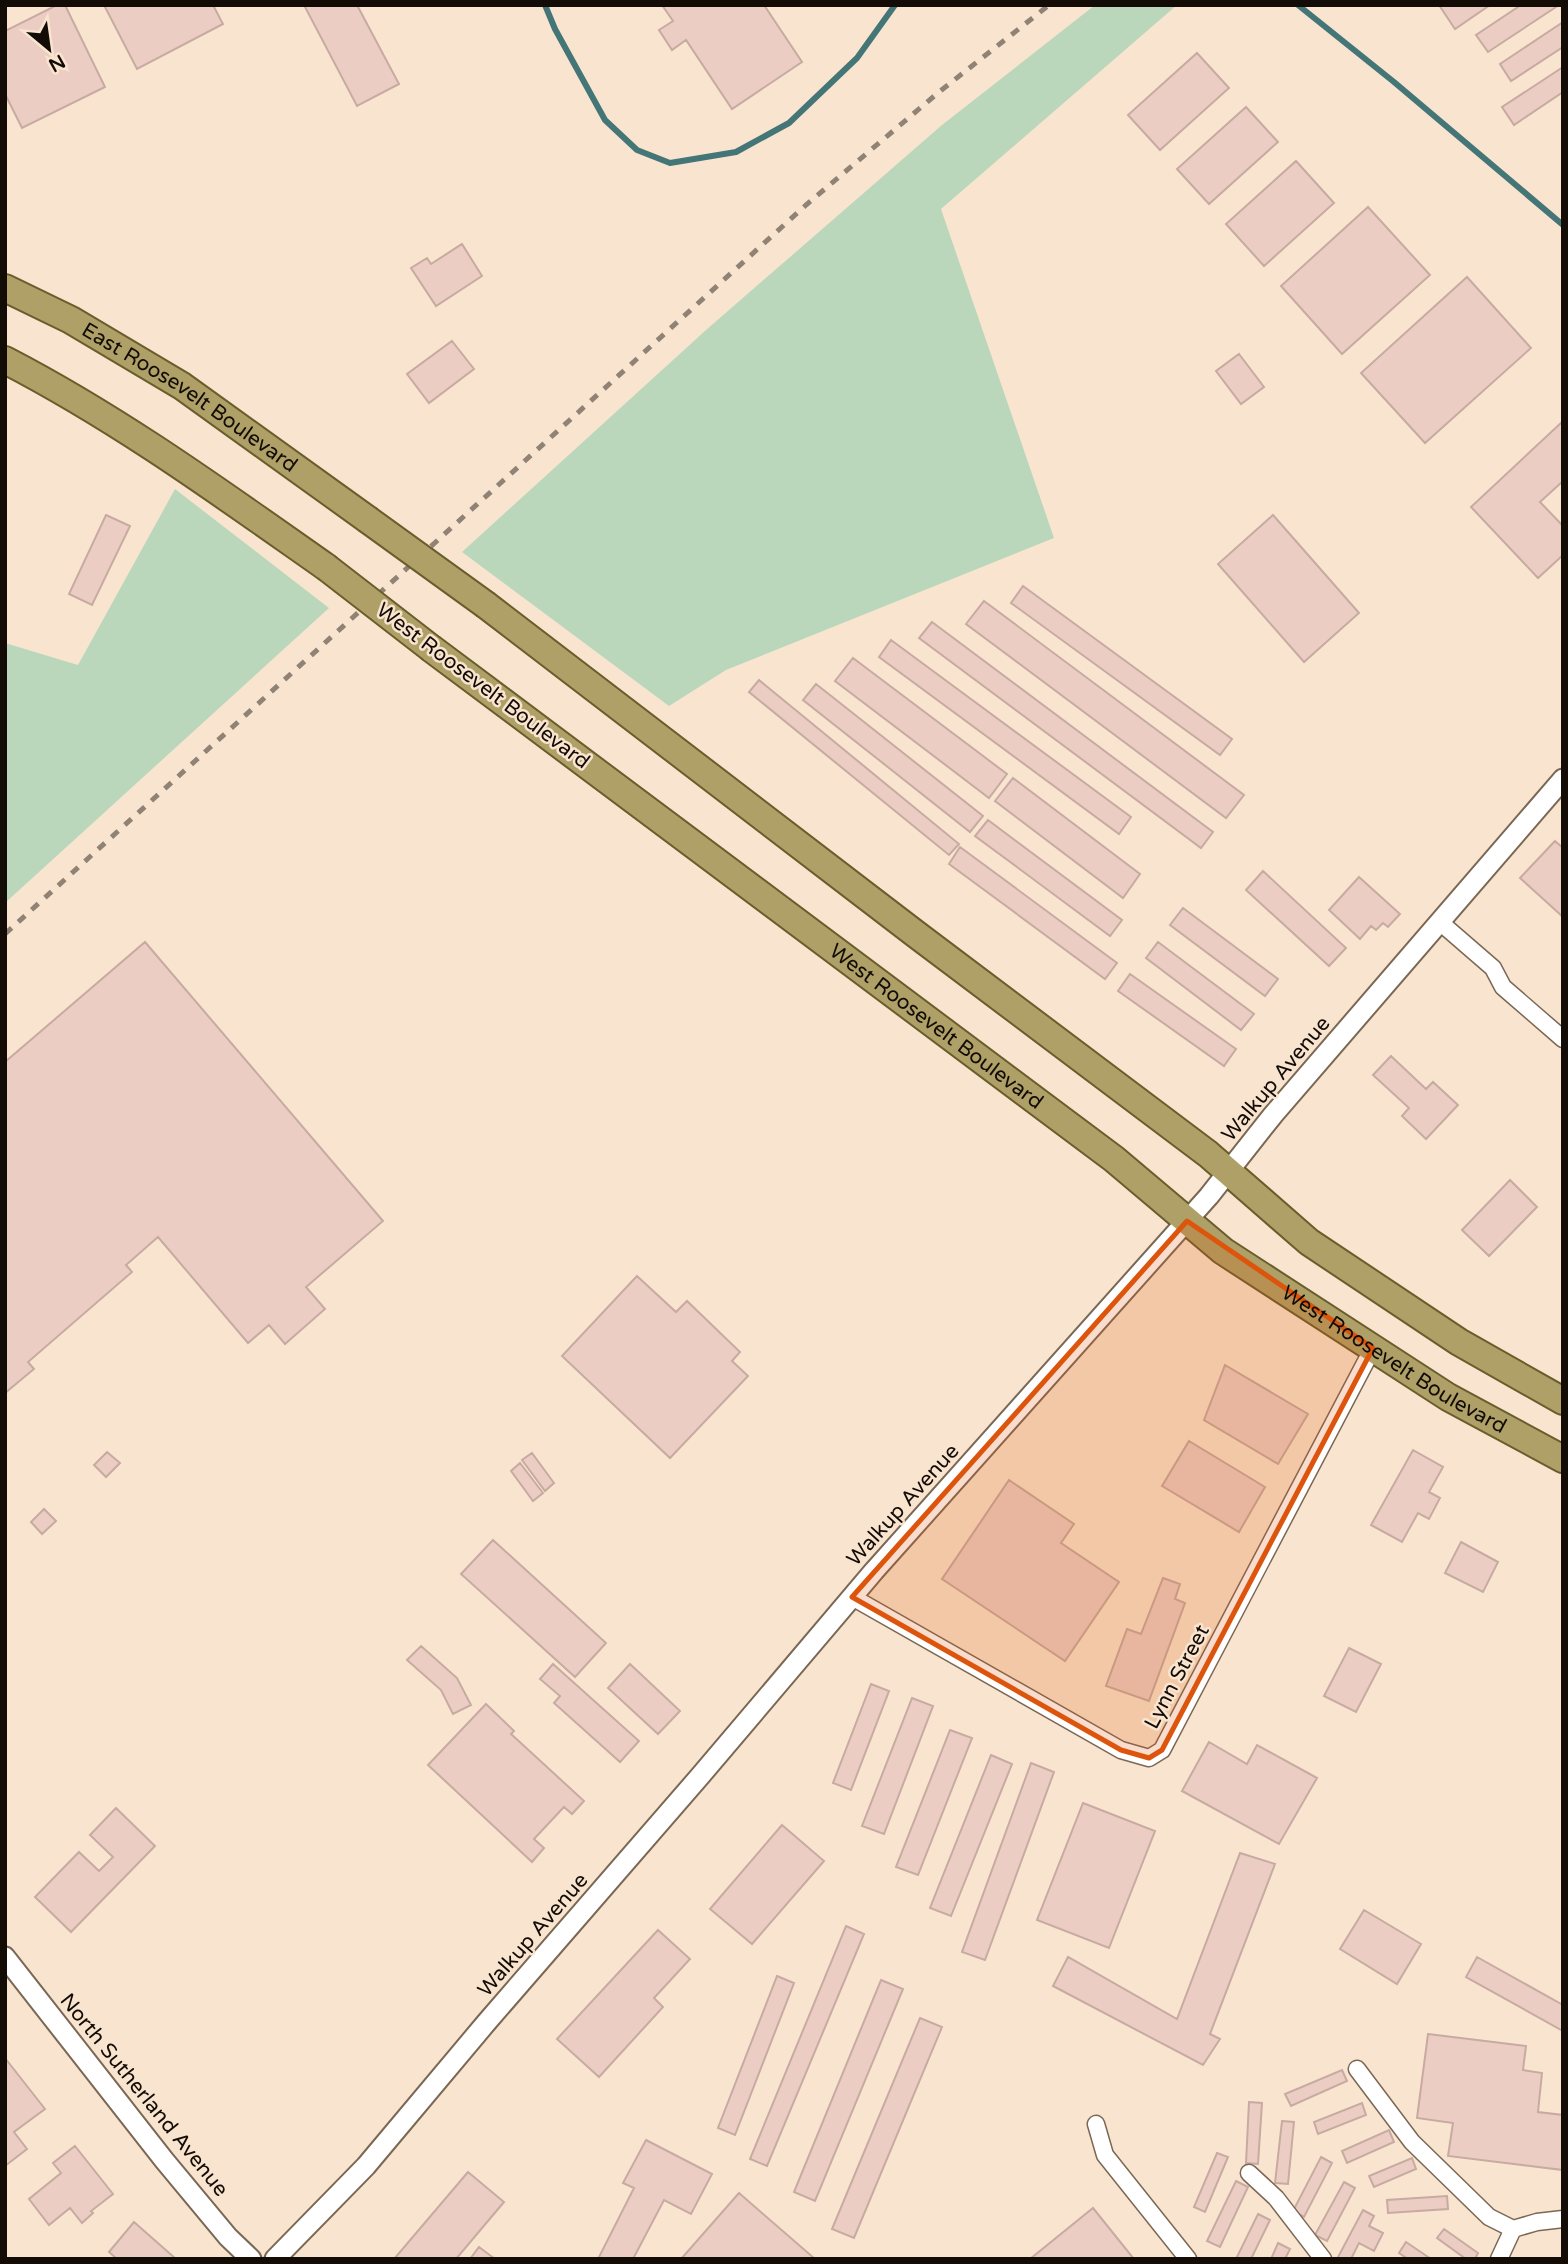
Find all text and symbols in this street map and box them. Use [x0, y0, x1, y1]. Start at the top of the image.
north arrow [14, 14, 84, 84]
text: N [45, 50, 69, 76]
street label: East Roosevelt Boulevard [77, 317, 302, 477]
street label: West Roosevelt Boulevard [371, 598, 595, 774]
street label: West Roosevelt Boulevard [825, 938, 1048, 1114]
street label: Walkup Avenue [1216, 1011, 1336, 1147]
street label: West Roosevelt Boulevard [1277, 1280, 1511, 1439]
street label: Walkup Avenue [842, 1439, 964, 1571]
street label: Lynn Street [1139, 1621, 1215, 1733]
street label: Walkup Avenue [473, 1868, 594, 2002]
street label: North Sutherland Avenue [54, 1989, 234, 2201]

